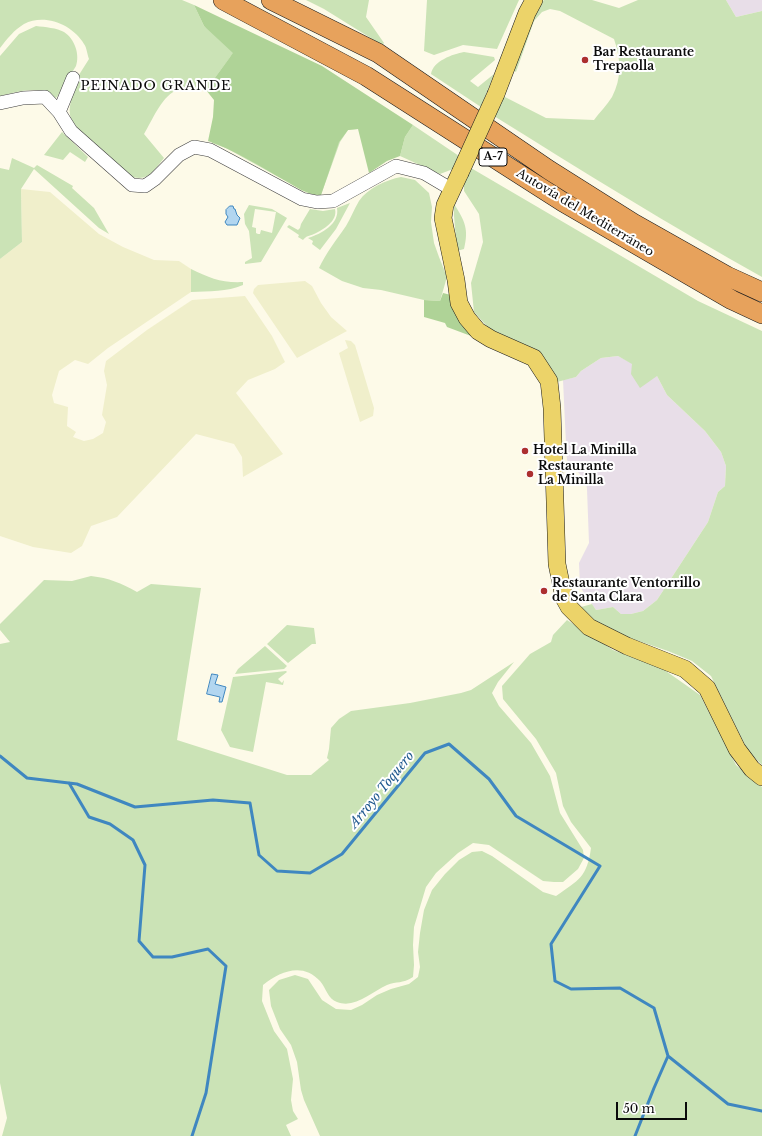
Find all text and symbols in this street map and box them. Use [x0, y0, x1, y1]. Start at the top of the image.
place label: Bar Restaurante Trepaolla [593, 46, 694, 74]
marker: Bar Restaurante Trepaolla [580, 55, 590, 65]
district label: PEINADO GRANDE [81, 78, 231, 94]
road number: A-7 [479, 148, 507, 166]
street label: Autovía del Mediterráneo [514, 166, 656, 260]
place label: Hotel La Minilla [533, 444, 637, 458]
marker: Hotel La Minilla [520, 446, 530, 456]
place label: Restaurante La Minilla [538, 460, 613, 488]
marker: Restaurante La Minilla [525, 469, 535, 479]
place label: Restaurante Ventorrillo de Santa Clara [552, 577, 700, 605]
marker: Restaurante Ventorrillo de Santa Clara [539, 586, 549, 596]
water label: Arroyo Toquero [346, 749, 418, 831]
scale bar [618, 1094, 689, 1120]
text: 50 m [623, 1101, 655, 1116]

